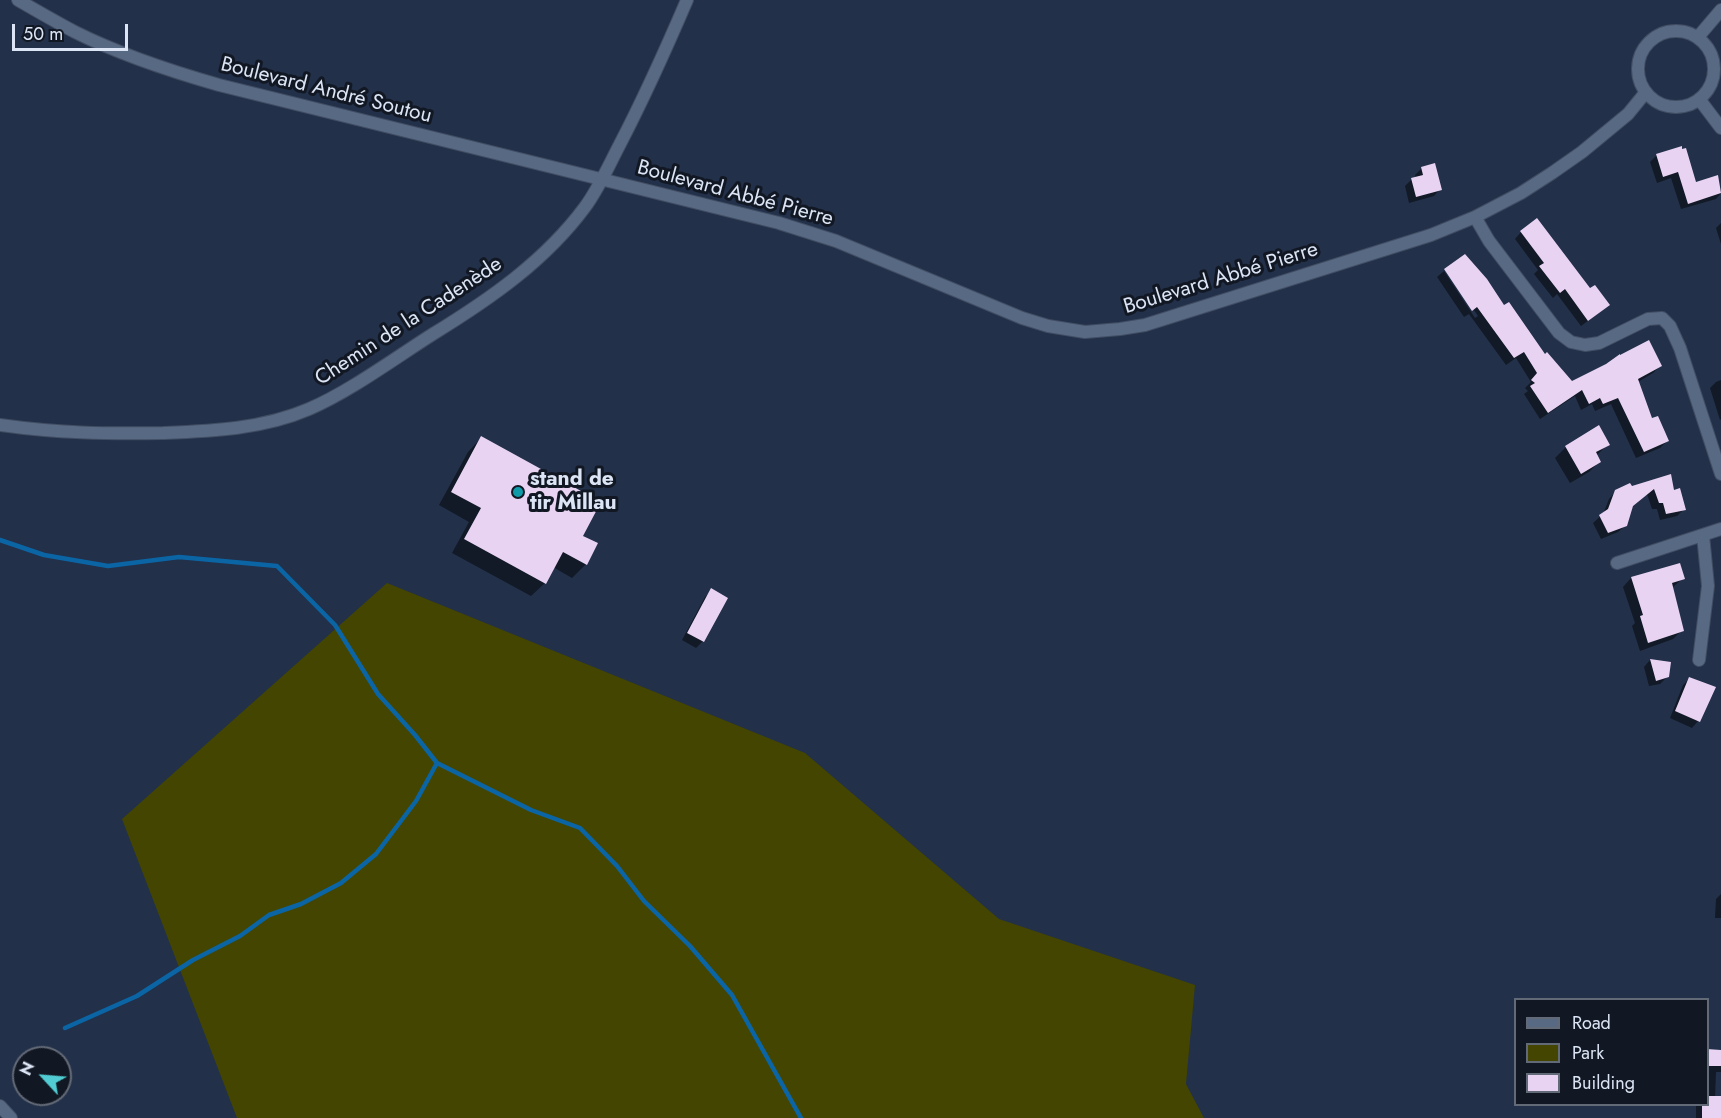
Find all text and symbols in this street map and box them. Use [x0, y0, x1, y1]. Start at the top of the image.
scale bar [15, 12, 130, 50]
text: 50 m [23, 21, 63, 47]
street label: Boulevard André Soutou [218, 53, 434, 129]
street label: Boulevard Abbé Pierre [634, 156, 836, 232]
street label: Boulevard Abbé Pierre [1121, 237, 1321, 321]
street label: Chemin de la Cadenède [311, 252, 507, 392]
place label: stand de tir Millau [530, 467, 617, 517]
marker: stand de tir Millau [511, 485, 525, 499]
legend [1514, 998, 1709, 1106]
text: Road [1572, 1010, 1611, 1036]
text: Park [1572, 1040, 1604, 1066]
north arrow [12, 1046, 72, 1106]
text: N [14, 1058, 40, 1080]
text: Building [1572, 1070, 1635, 1096]

